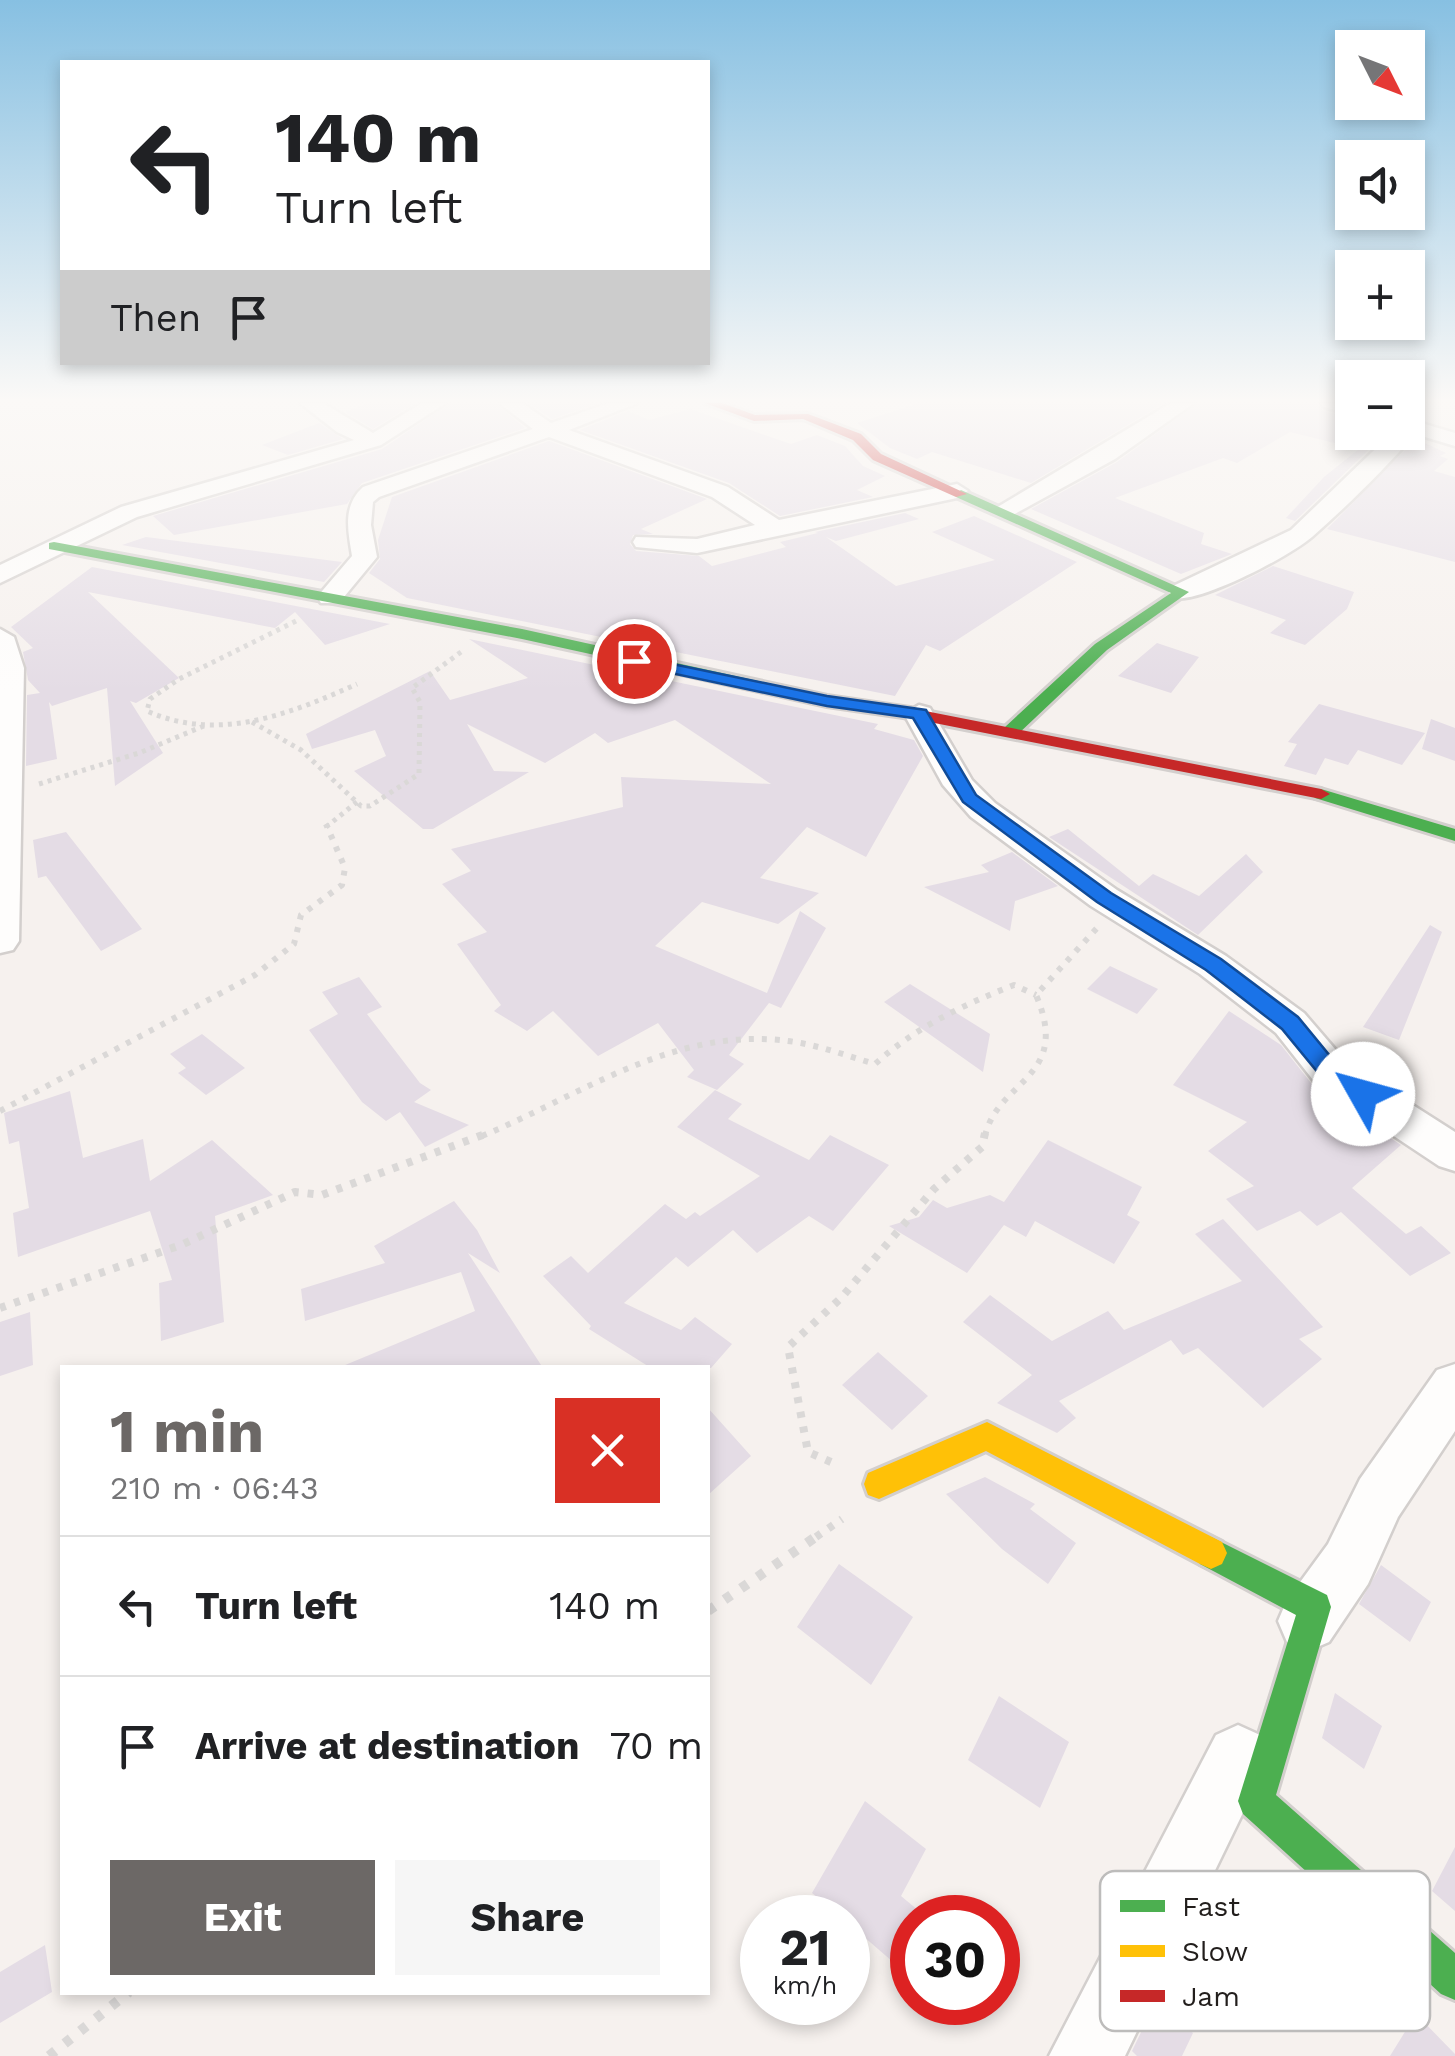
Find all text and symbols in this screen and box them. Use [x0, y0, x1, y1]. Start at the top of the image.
north arrow [1335, 30, 1425, 120]
map controls [1335, 30, 1425, 450]
text: 140 m [275, 97, 481, 179]
icon: left [110, 100, 240, 230]
button: sound [1335, 140, 1425, 230]
text: Turn left [275, 181, 462, 234]
button: + [1335, 250, 1425, 340]
icon: arrive [221, 290, 276, 345]
text: Then [110, 296, 201, 340]
button: − [1335, 360, 1425, 450]
pin [592, 619, 677, 704]
icon: arrive [607, 634, 662, 689]
position arrow [1311, 1042, 1415, 1146]
text: 1 min [110, 1396, 264, 1467]
button: close [555, 1398, 660, 1503]
text: 210 m · 06:43 [110, 1469, 319, 1507]
icon: left [110, 1579, 165, 1634]
text: Turn left [195, 1584, 357, 1628]
text: 140 m [549, 1584, 660, 1628]
icon: arrive [110, 1719, 165, 1774]
text: Arrive at destination [195, 1724, 580, 1768]
text: 70 m [610, 1724, 703, 1768]
button: Exit [110, 1860, 375, 1975]
button: Share [395, 1860, 660, 1975]
legend [1100, 1871, 1430, 2031]
text: Fast [1182, 1890, 1240, 1923]
speed limit sign: 30 [890, 1895, 1020, 2025]
text: 21 [779, 1918, 831, 1977]
text: Slow [1182, 1935, 1248, 1968]
text: km/h [773, 1971, 837, 2000]
text: Jam [1182, 1980, 1240, 2013]

